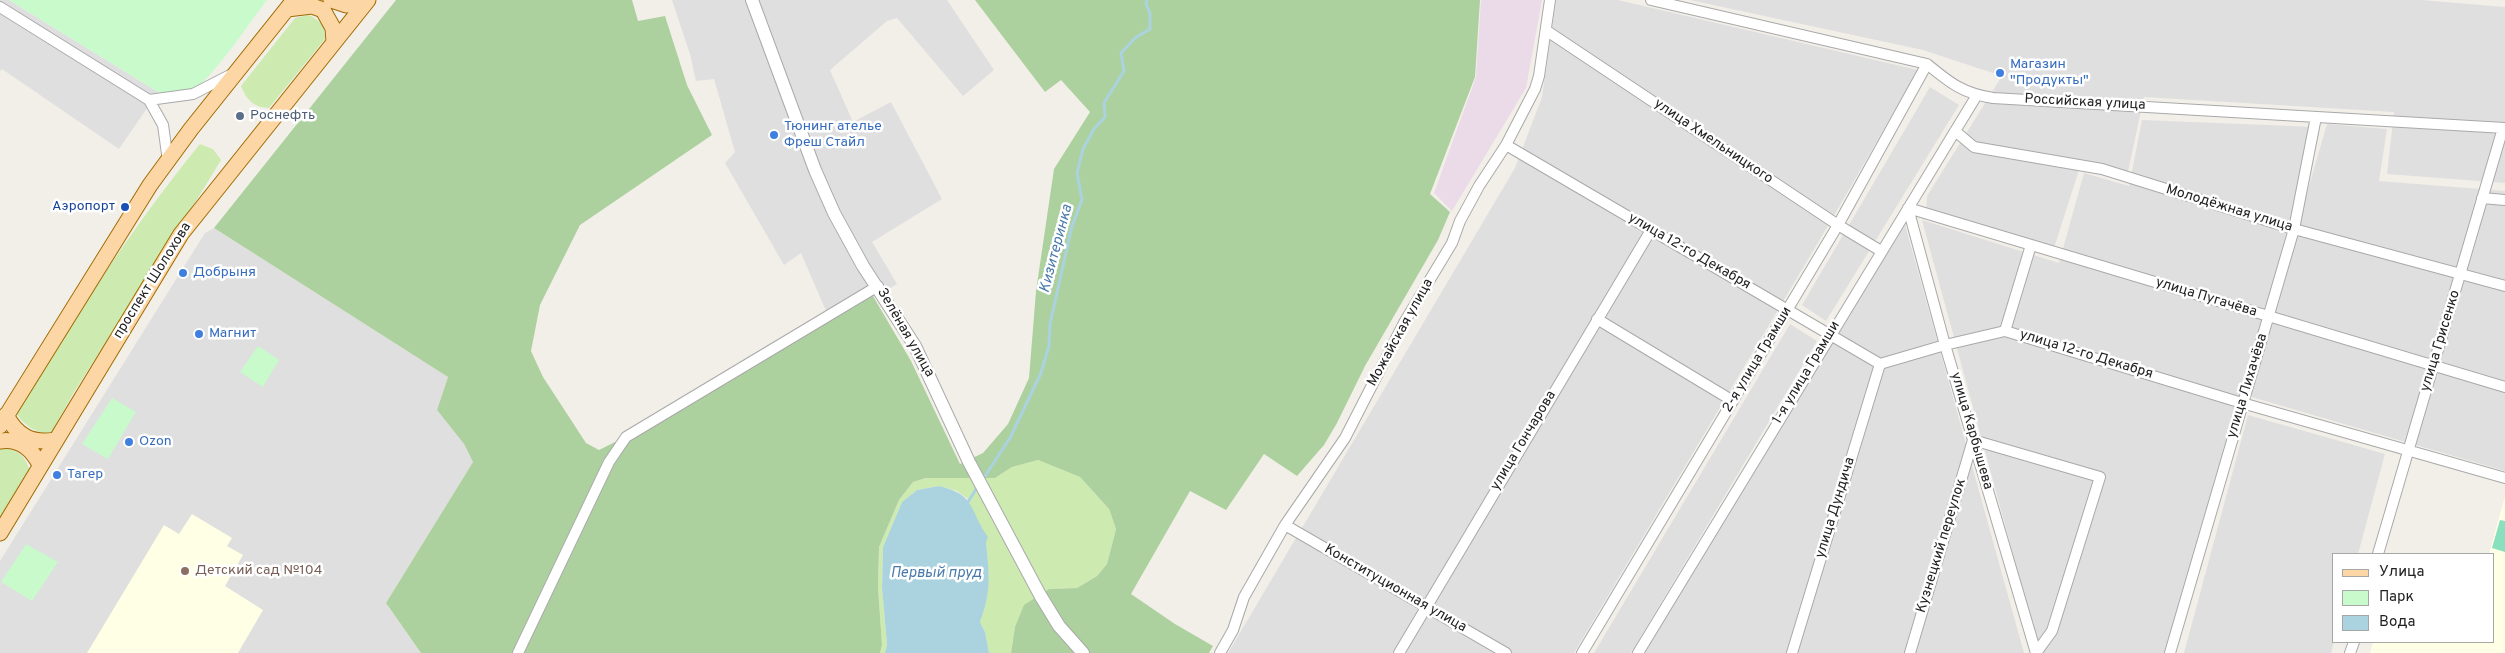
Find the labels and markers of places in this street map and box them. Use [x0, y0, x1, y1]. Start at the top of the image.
place label: Магазин "Продукты" [2010, 57, 2089, 90]
marker: Магазин "Продукты" [1994, 67, 2006, 79]
place label: Роснефть [250, 108, 315, 124]
marker: Роснефть [234, 110, 246, 122]
place label: Тюнинг ателье Фреш Стайл [784, 119, 882, 152]
marker: Тюнинг ателье Фреш Стайл [768, 129, 780, 141]
place label: Аэропорт [52, 199, 115, 215]
marker: Аэропорт [119, 201, 131, 213]
place label: Добрыня [193, 265, 256, 281]
marker: Добрыня [177, 267, 189, 279]
place label: Магнит [209, 326, 256, 342]
marker: Магнит [193, 328, 205, 340]
place label: Ozon [139, 434, 172, 450]
marker: Ozon [123, 436, 135, 448]
place label: Тагер [67, 467, 103, 483]
marker: Тагер [51, 469, 63, 481]
place label: Детский сад №104 [195, 563, 322, 579]
marker: Детский сад №104 [179, 565, 191, 577]

